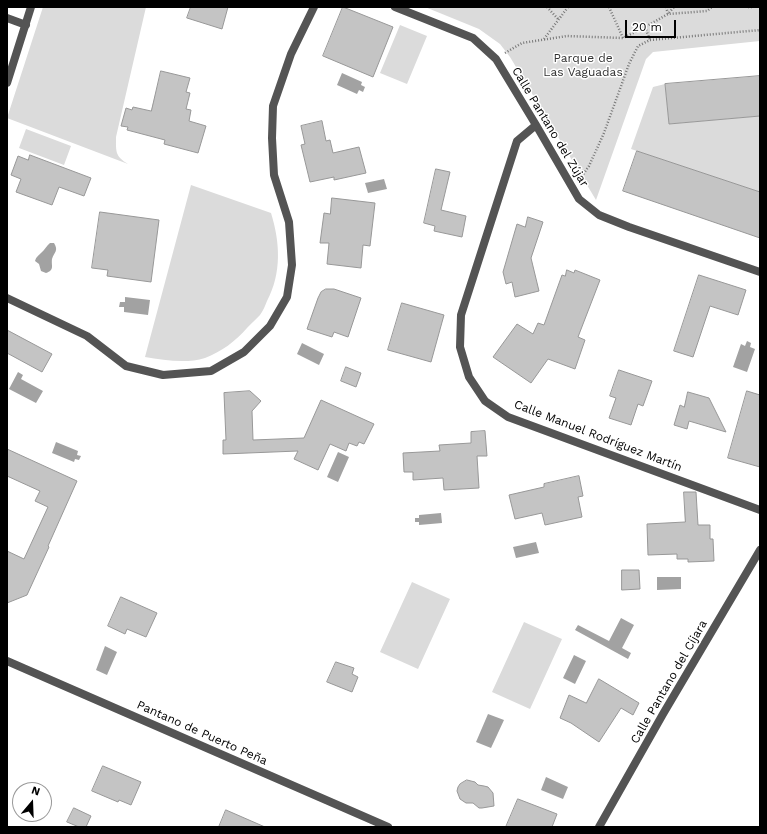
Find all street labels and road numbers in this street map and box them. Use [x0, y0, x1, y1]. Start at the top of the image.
street label: Calle Pantano del Zújar [508, 64, 592, 190]
street label: Calle Manuel Rodríguez Martín [512, 397, 684, 475]
street label: Calle Pantano del Cíjara [628, 618, 710, 746]
street label: Pantano de Puerto Peña [134, 698, 270, 768]

